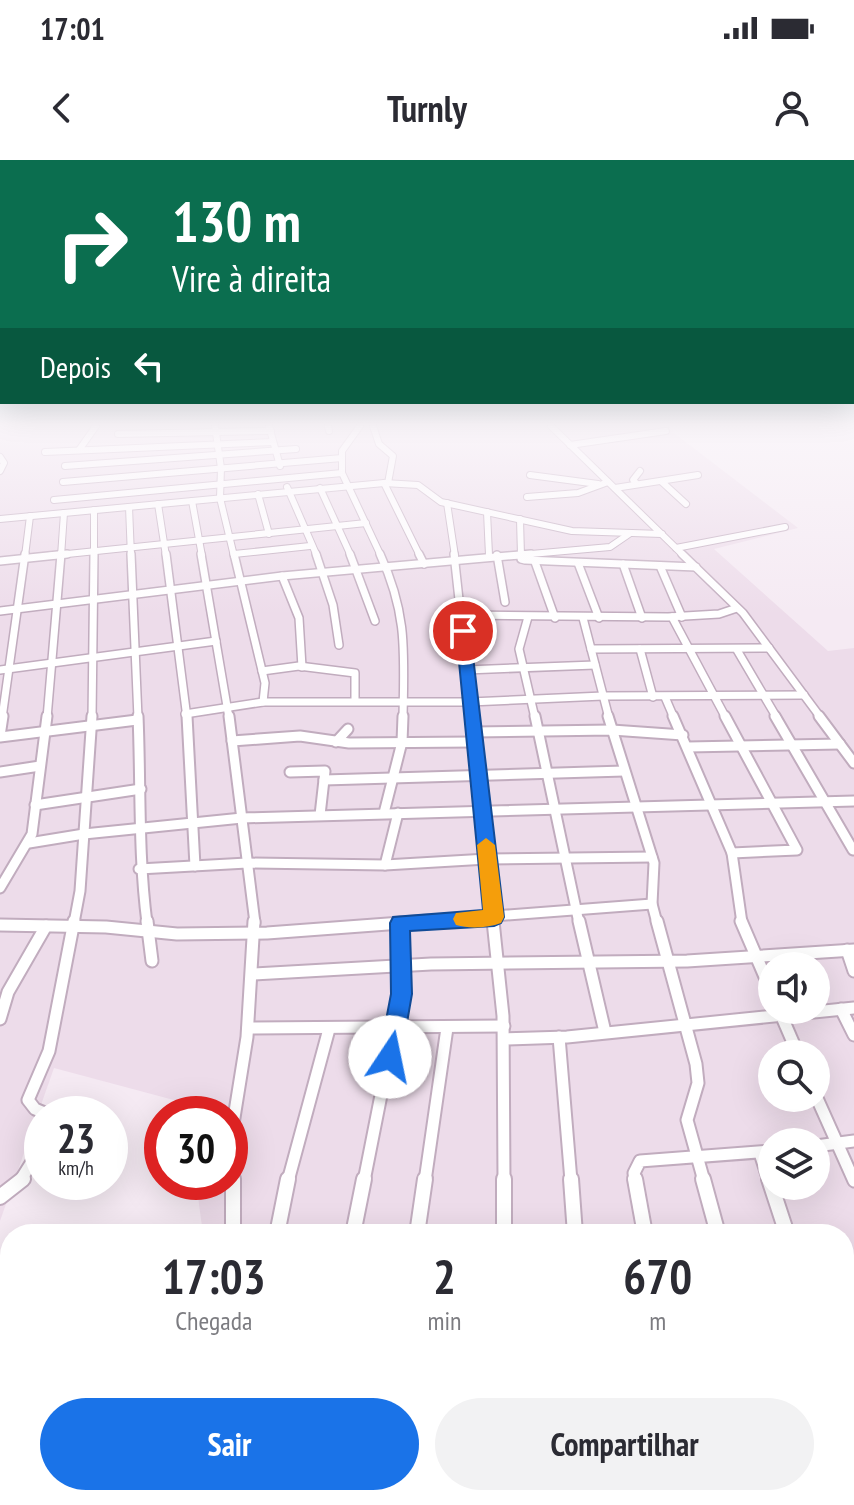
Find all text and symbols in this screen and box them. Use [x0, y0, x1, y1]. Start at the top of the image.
text: 17:01 [40, 9, 105, 48]
text: Turnly [387, 85, 467, 132]
icon: back [40, 86, 84, 130]
icon: person [770, 86, 814, 130]
text: 130 m [172, 185, 301, 257]
icon: right [40, 192, 144, 296]
text: Vire à direita [172, 255, 331, 302]
icon: left [127, 344, 171, 388]
text: Depois [40, 347, 111, 386]
pin [429, 597, 497, 665]
icon: arrive [441, 609, 485, 653]
map controls [758, 952, 830, 1200]
button: sound [758, 952, 830, 1024]
position arrow [348, 1015, 432, 1099]
button: search [758, 1040, 830, 1112]
speed limit sign: 30 [144, 1096, 248, 1200]
text: 23 [57, 1112, 95, 1164]
button: layers [758, 1128, 830, 1200]
text: km/h [58, 1155, 94, 1181]
text: 17:03 [162, 1245, 266, 1307]
text: 2 [433, 1245, 456, 1307]
text: 670 [623, 1245, 692, 1307]
text: Chegada [175, 1304, 252, 1337]
text: min [427, 1304, 461, 1337]
text: m [649, 1304, 666, 1337]
button: Sair [40, 1398, 419, 1490]
button: Compartilhar [435, 1398, 814, 1490]

